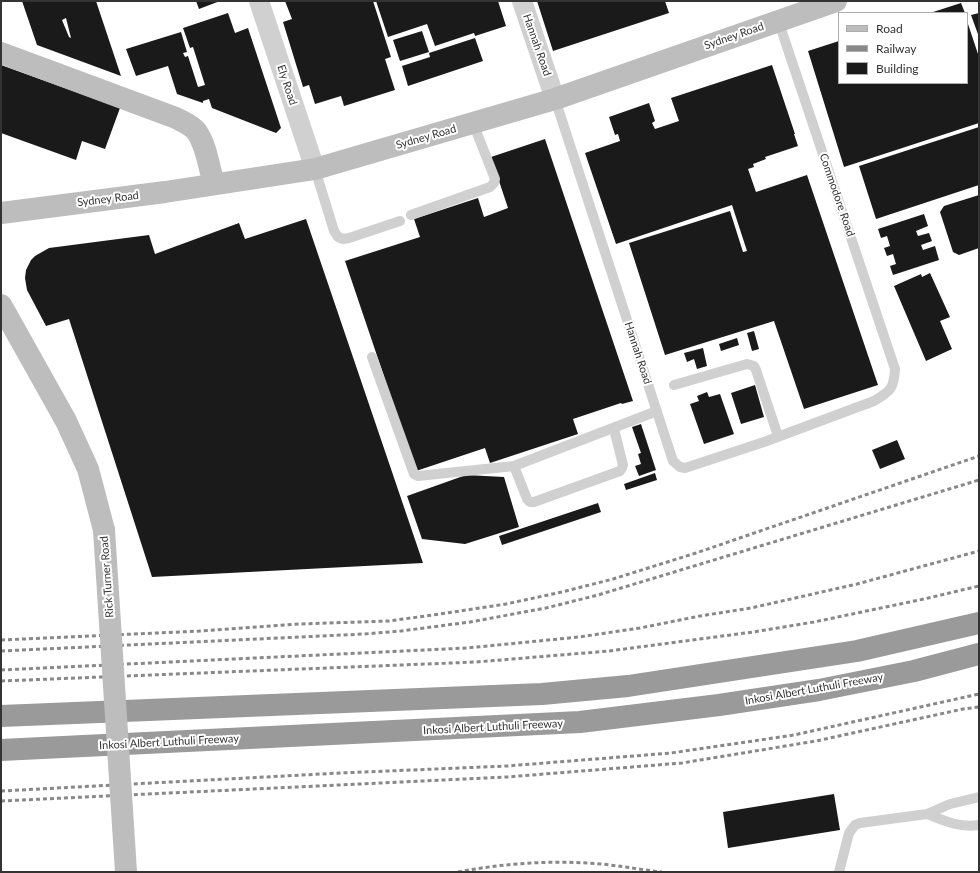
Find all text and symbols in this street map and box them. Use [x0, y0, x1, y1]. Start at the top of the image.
street label: Hannah Road [520, 12, 554, 78]
legend [838, 12, 968, 84]
street label: Sydney Road [703, 20, 765, 52]
text: Road [876, 21, 903, 36]
text: Railway [876, 41, 916, 56]
text: Building [876, 61, 919, 76]
street label: Ely Road [274, 63, 300, 107]
street label: Sydney Road [394, 122, 458, 152]
street label: Commodore Road [817, 152, 857, 238]
street label: Sydney Road [76, 189, 140, 209]
street label: Hannah Road [622, 320, 654, 386]
street label: Rick Turner Road [98, 536, 116, 618]
street label: Inkosi Albert Luthuli Freeway [744, 670, 884, 708]
street label: Inkosi Albert Luthuli Freeway [423, 717, 563, 737]
street label: Inkosi Albert Luthuli Freeway [99, 732, 239, 752]

